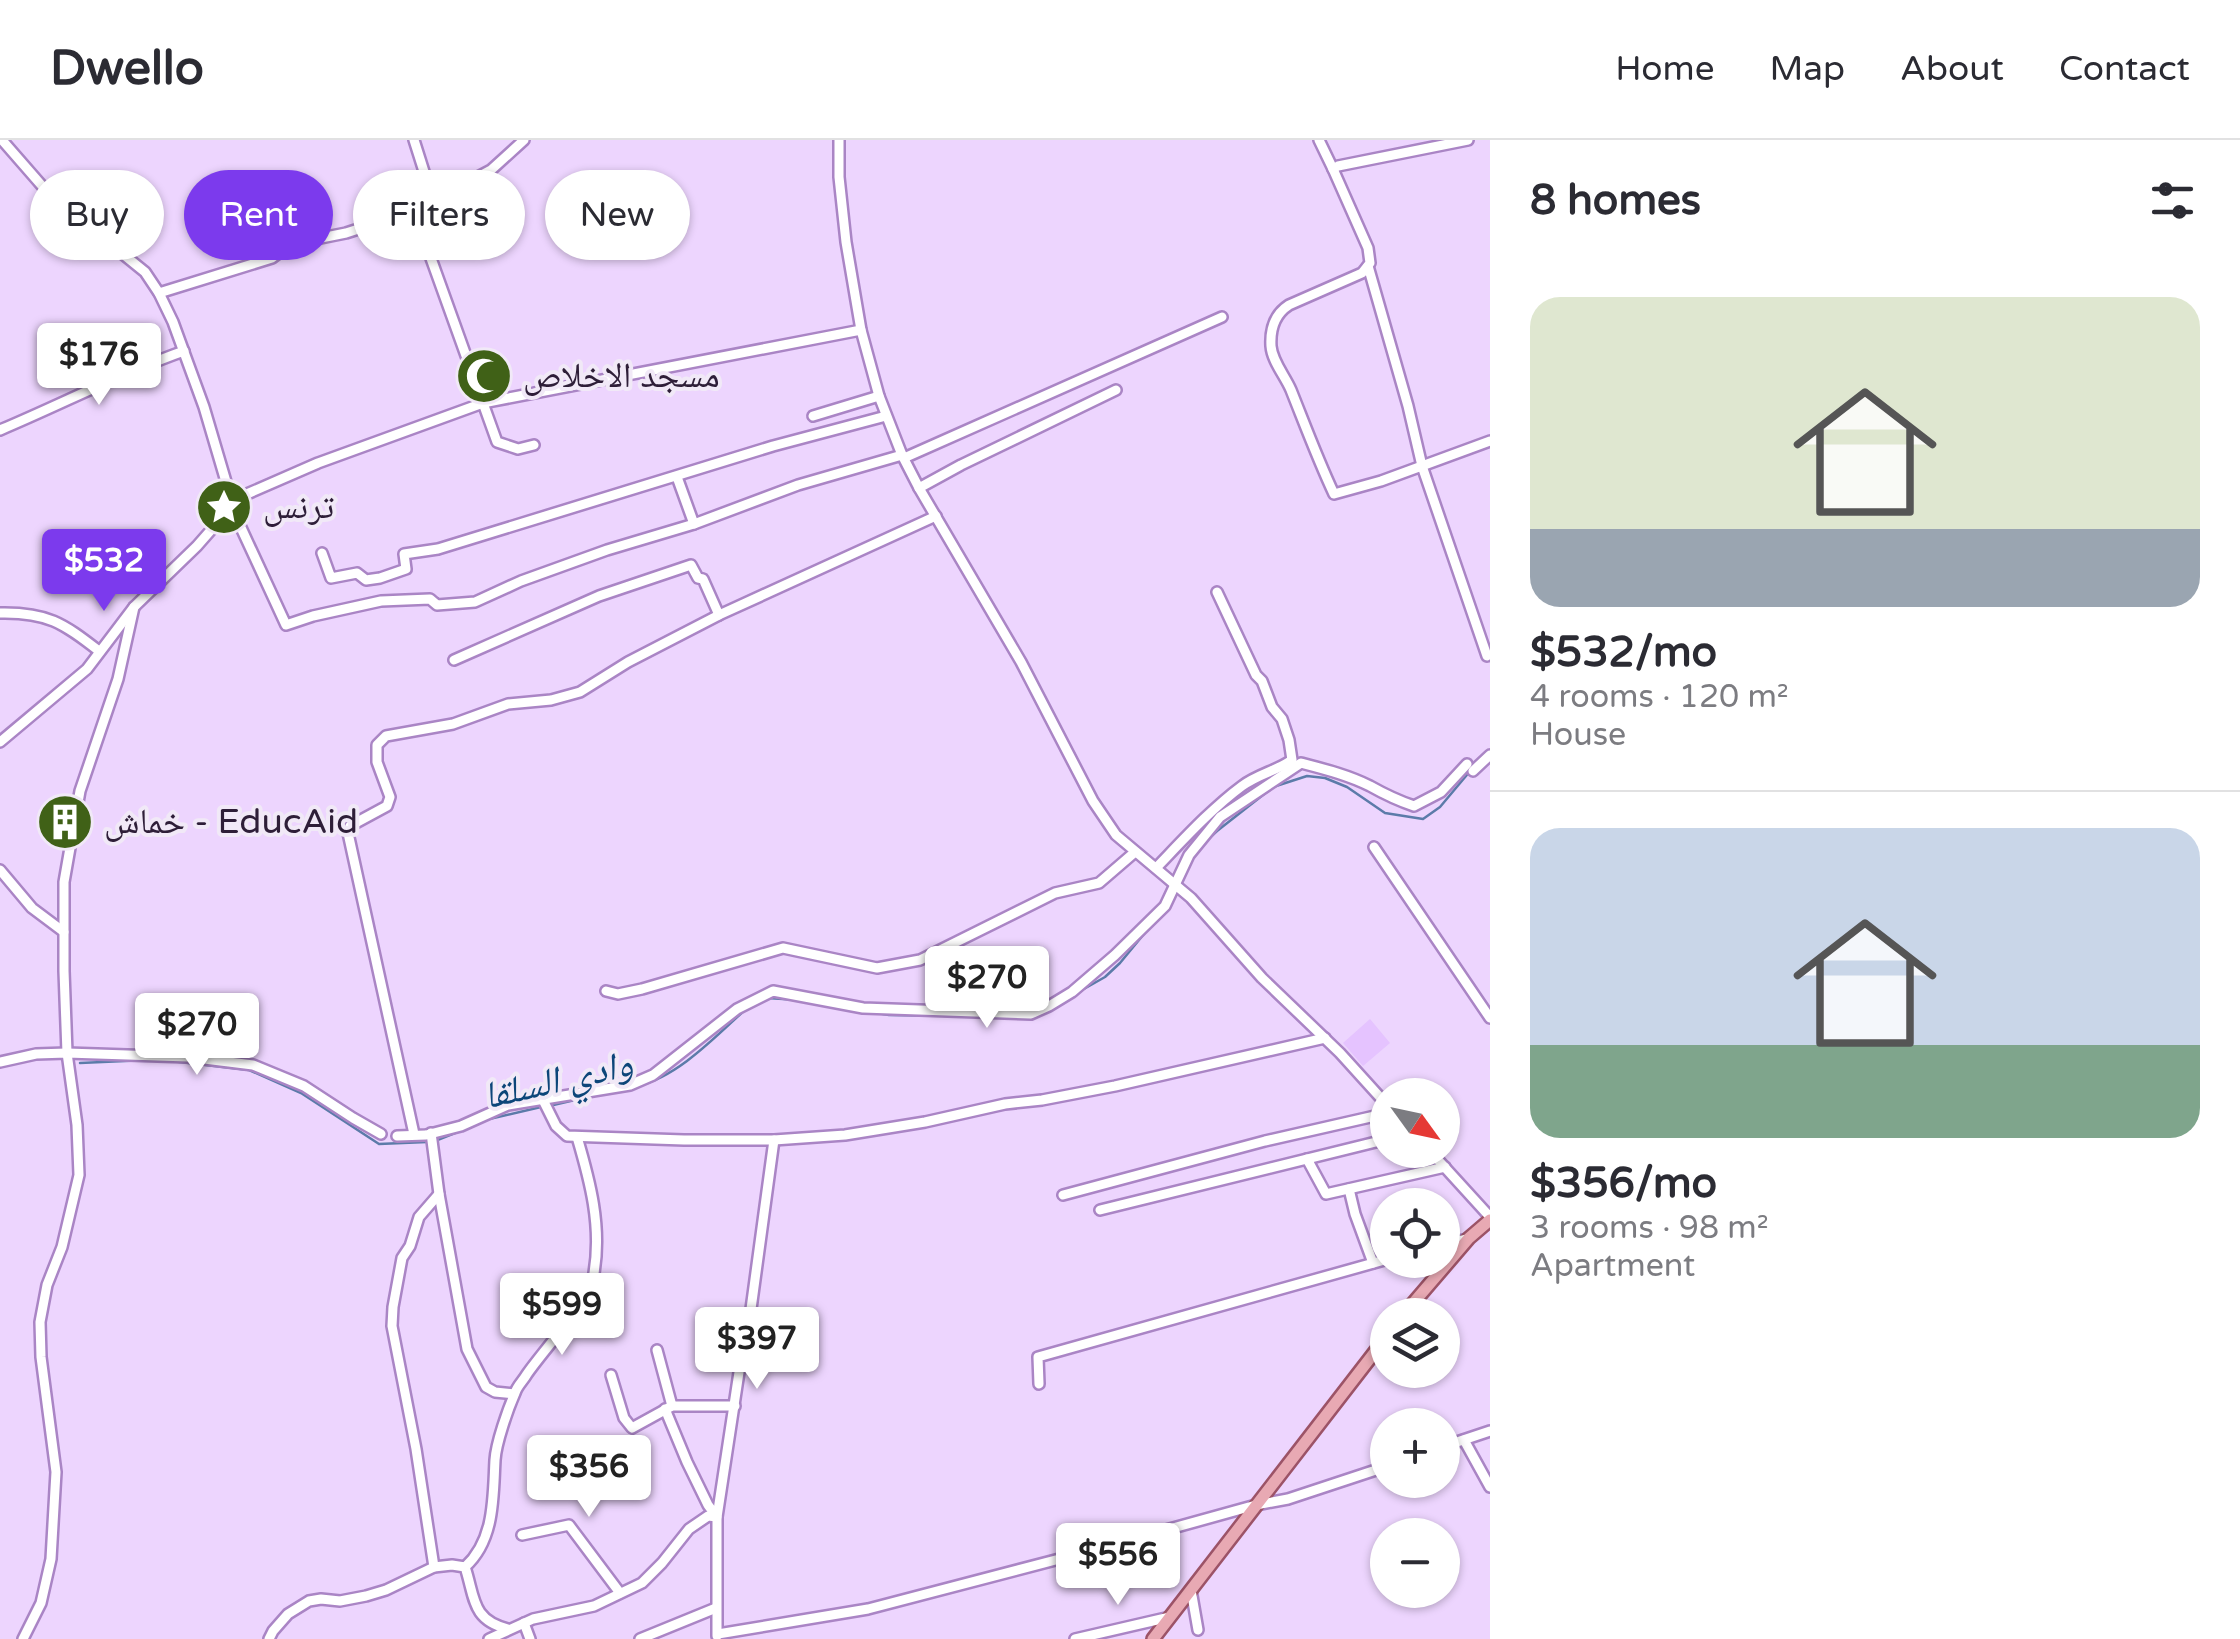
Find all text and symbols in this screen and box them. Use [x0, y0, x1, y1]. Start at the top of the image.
text: Dwello [50, 40, 204, 98]
text: Home [1615, 48, 1714, 90]
text: Map [1769, 48, 1845, 90]
text: About [1900, 48, 2004, 90]
text: Contact [2059, 48, 2190, 90]
chip: Buy [30, 170, 164, 260]
chip: Rent [184, 170, 333, 260]
chip: Filters [353, 170, 525, 260]
chip: New [545, 170, 690, 260]
icon: filters [2145, 173, 2200, 228]
text: 8 homes [1530, 175, 1701, 226]
pin: $176 [40, 323, 158, 408]
text: $176 [59, 336, 139, 374]
mosque icon: مسجد الاخلاص [454, 346, 514, 406]
place label: مسجد الاخلاص [523, 355, 720, 397]
icon: home [1775, 362, 1955, 542]
place icon: ترنس [194, 477, 254, 537]
place label: ترنس [263, 486, 334, 528]
pin: $532 [45, 529, 163, 614]
text: $532 [64, 542, 144, 580]
text: $532/mo [1530, 627, 1717, 678]
text: 4 rooms · 120 m² [1530, 678, 1789, 716]
text: House [1530, 716, 1626, 754]
building icon: خماش - EducAid [35, 792, 95, 852]
place label: خماش - EducAid [104, 801, 358, 843]
icon: home [1775, 893, 1955, 1073]
pin: $270 [928, 946, 1046, 1031]
text: $270 [947, 959, 1027, 997]
pin: $270 [138, 993, 256, 1078]
text: $270 [157, 1006, 237, 1044]
water label: وادي السلقا [479, 1040, 639, 1125]
north arrow [1370, 1078, 1460, 1168]
map controls [1370, 1078, 1460, 1608]
text: $356/mo [1530, 1158, 1717, 1209]
button: locate [1370, 1188, 1460, 1278]
text: 3 rooms · 98 m² [1530, 1209, 1769, 1247]
text: Apartment [1530, 1247, 1695, 1285]
pin: $599 [503, 1273, 621, 1358]
text: $599 [522, 1286, 602, 1324]
button: layers [1370, 1298, 1460, 1388]
pin: $397 [698, 1307, 816, 1392]
text: $397 [717, 1320, 797, 1358]
button: + [1370, 1408, 1460, 1498]
pin: $356 [530, 1435, 648, 1520]
text: $356 [549, 1448, 629, 1486]
button: − [1370, 1518, 1460, 1608]
pin: $556 [1059, 1523, 1177, 1608]
text: $556 [1078, 1536, 1158, 1574]

